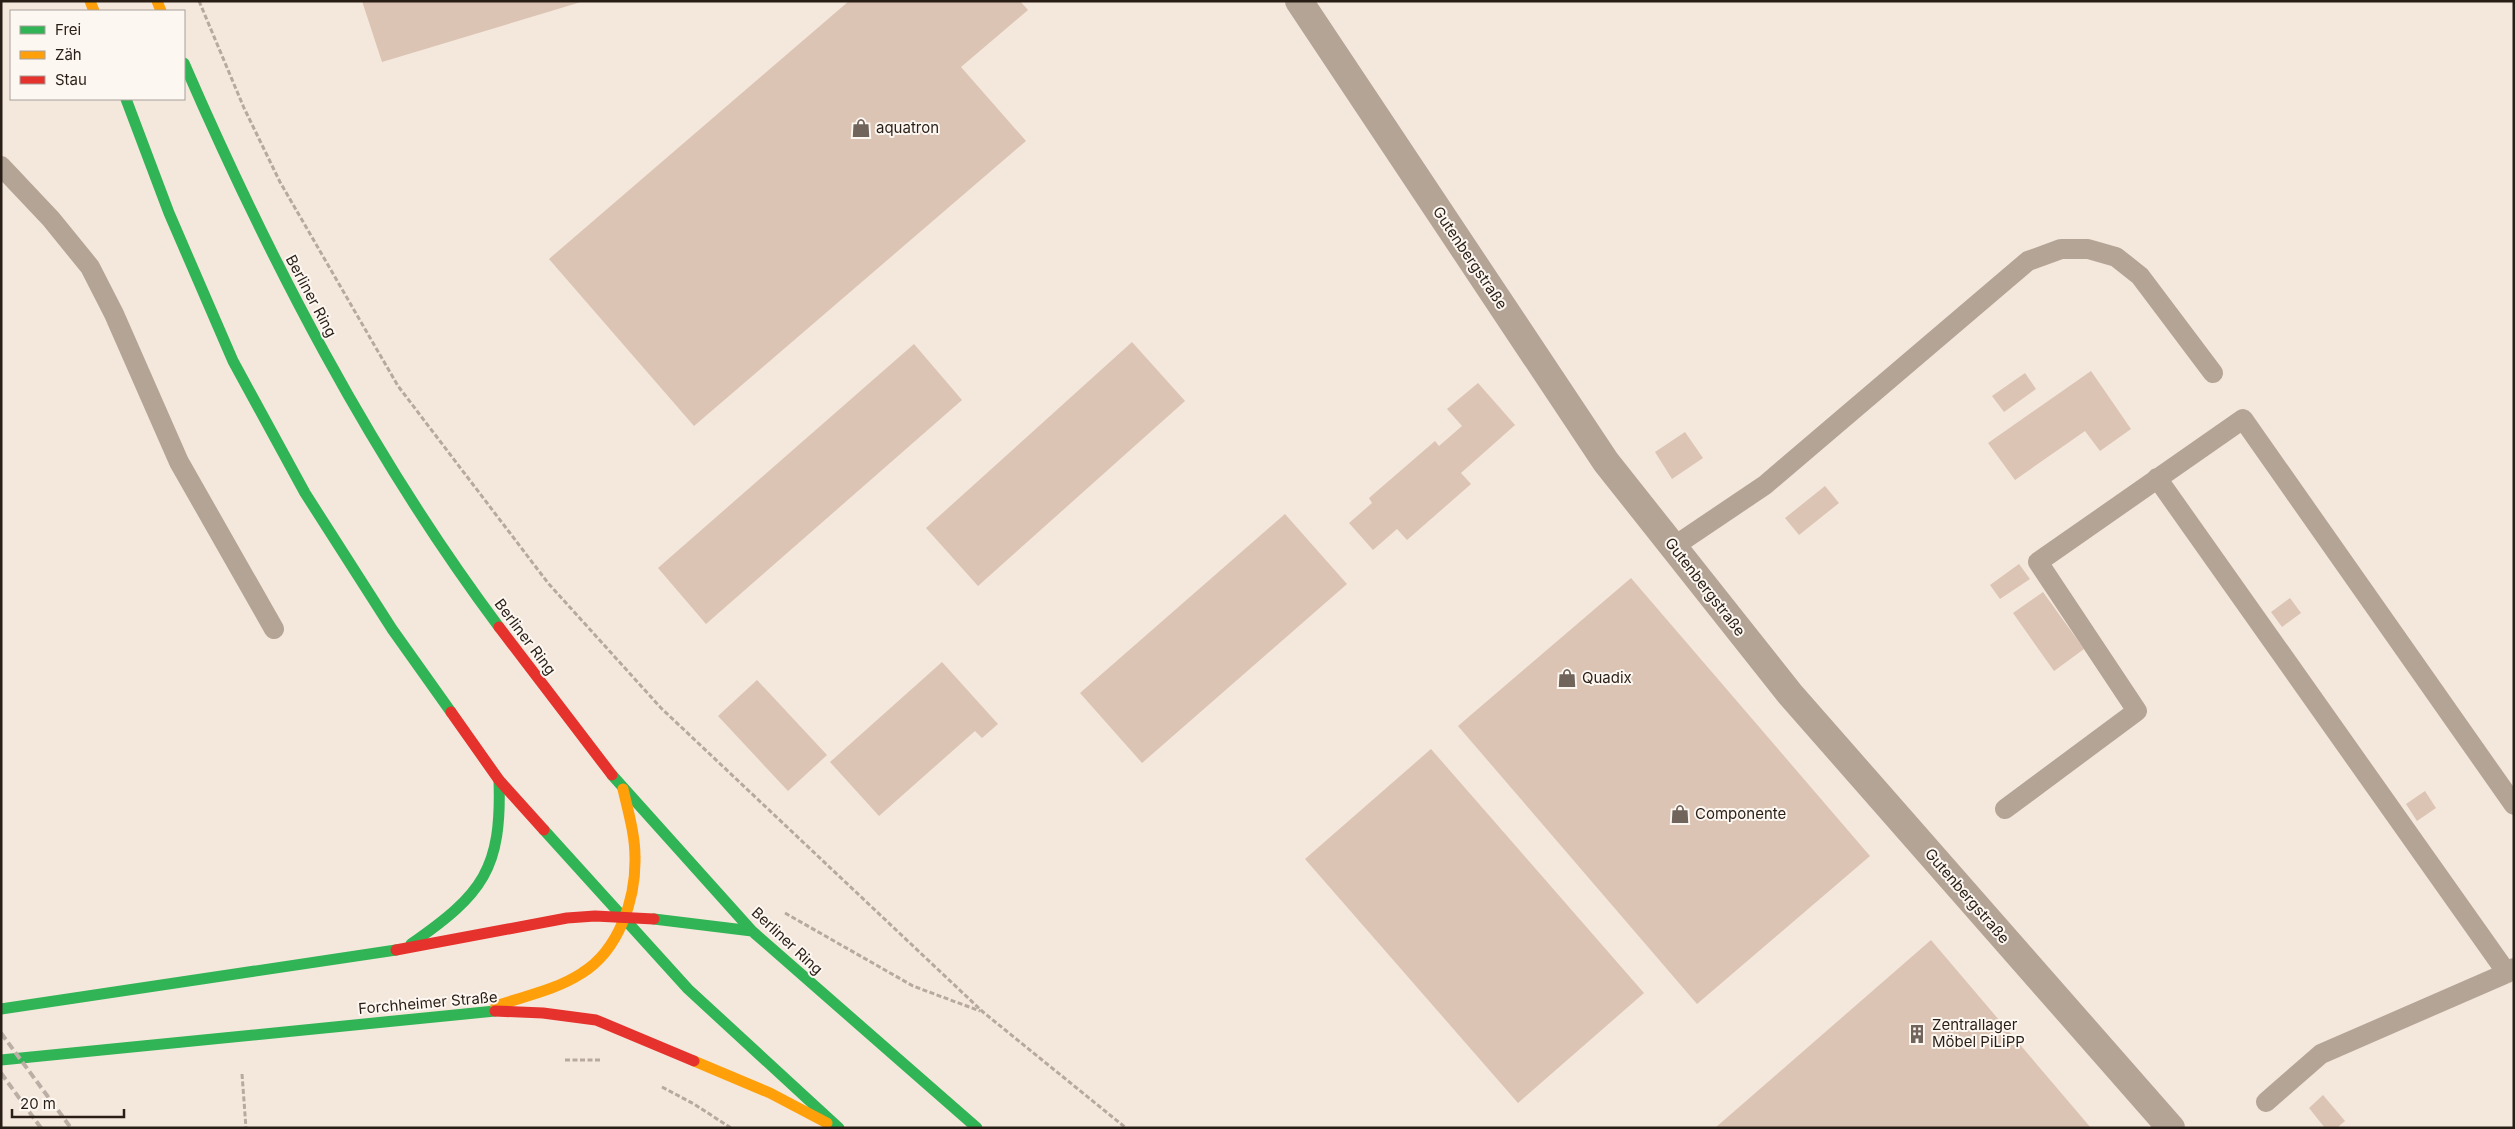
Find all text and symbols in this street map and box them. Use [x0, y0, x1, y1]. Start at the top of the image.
legend [10, 10, 185, 100]
text: Frei [55, 20, 81, 39]
text: Zäh [55, 45, 82, 64]
text: Stau [55, 70, 87, 89]
shop icon: aquatron [850, 117, 872, 139]
place label: aquatron [876, 118, 939, 137]
street label: Gutenbergstraße [1429, 203, 1512, 313]
street label: Berliner Ring [282, 251, 341, 340]
street label: Gutenbergstraße [1661, 534, 1750, 640]
street label: Berliner Ring [491, 595, 560, 679]
shop icon: Quadix [1556, 667, 1578, 689]
place label: Quadix [1582, 668, 1632, 687]
shop icon: Componente [1669, 803, 1691, 825]
place label: Componente [1695, 804, 1786, 823]
street label: Gutenbergstraße [1921, 844, 2014, 947]
street label: Berliner Ring [748, 903, 827, 978]
street label: Forchheimer Straße [358, 987, 498, 1018]
place label: Zentrallager Möbel PiLiPP [1932, 1015, 2025, 1051]
building icon: Zentrallager Möbel PiLiPP [1906, 1023, 1928, 1045]
scale bar [12, 1086, 125, 1118]
text: 20 m [20, 1094, 56, 1113]

